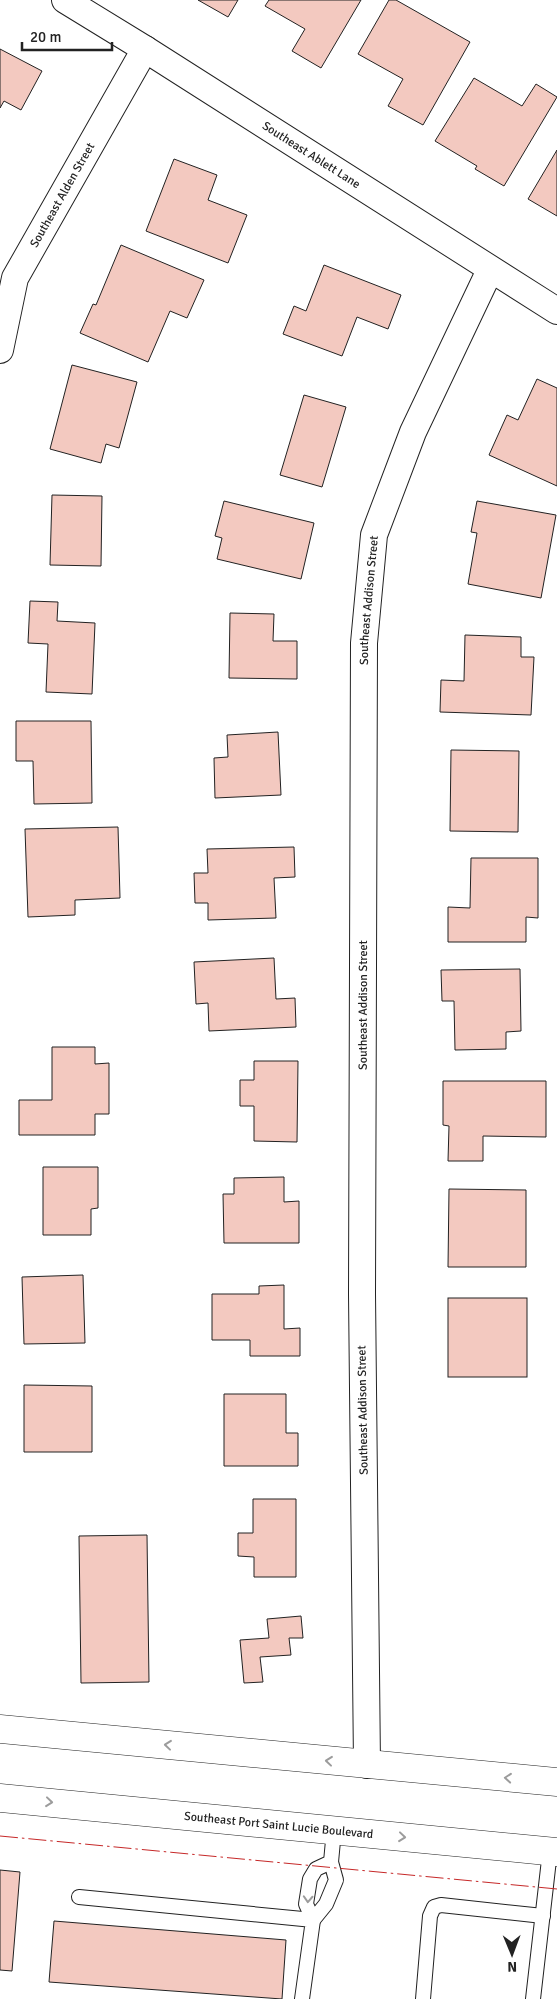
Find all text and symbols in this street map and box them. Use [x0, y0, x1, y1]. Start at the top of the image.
scale bar [22, 20, 112, 52]
text: 20 m [30, 28, 61, 46]
street label: Southeast Ablett Lane [260, 118, 363, 192]
street label: Southeast Alden Street [26, 140, 98, 250]
street label: Southeast Addison Street [356, 535, 381, 665]
street label: Southeast Addison Street [355, 940, 371, 1070]
street label: Southeast Addison Street [354, 1345, 372, 1475]
one-way arrow [163, 1740, 171, 1751]
one-way arrow [325, 1756, 333, 1767]
one-way arrow [504, 1773, 512, 1784]
one-way arrow [45, 1796, 53, 1807]
street label: Southeast Port Saint Lucie Boulevard [183, 1808, 374, 1842]
one-way arrow [398, 1831, 406, 1842]
one-way arrow [302, 1895, 313, 1903]
north arrow [487, 1929, 537, 1979]
text: N [507, 1958, 517, 1975]

